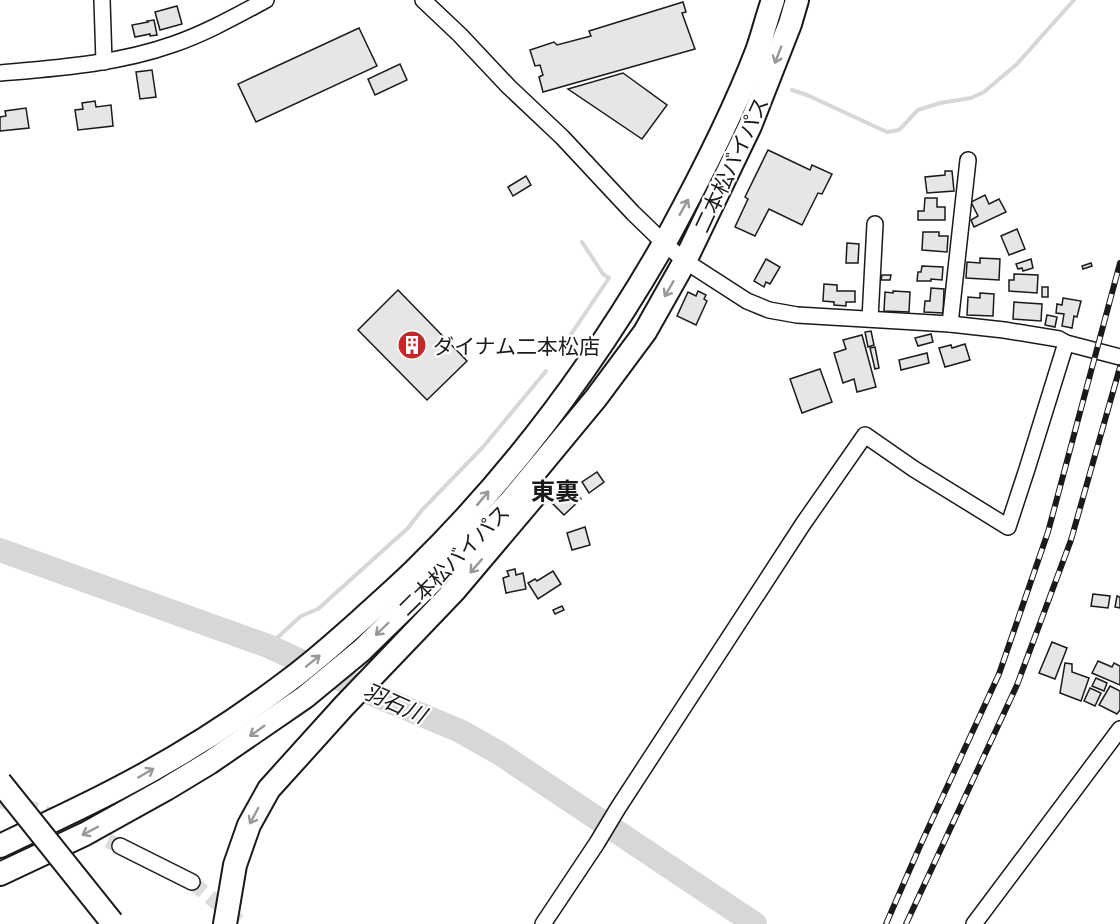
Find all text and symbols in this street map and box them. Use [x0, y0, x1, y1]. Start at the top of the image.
one-way arrow [771, 45, 782, 64]
street label: 二本松バイパス [686, 92, 774, 236]
one-way arrow [678, 199, 690, 216]
one-way arrow [663, 280, 675, 297]
building icon: ダイナム二本松店 [396, 329, 428, 361]
place label: ダイナム二本松店 [433, 331, 600, 359]
district label: 東裏 [531, 474, 579, 506]
one-way arrow [476, 491, 490, 506]
street label: 二本松バイパス [391, 497, 515, 621]
one-way arrow [469, 558, 483, 573]
one-way arrow [375, 622, 390, 637]
one-way arrow [305, 655, 321, 668]
water label: 羽石川 [359, 675, 433, 730]
one-way arrow [249, 725, 265, 737]
one-way arrow [137, 766, 154, 778]
one-way arrow [248, 807, 260, 824]
one-way arrow [81, 826, 99, 837]

